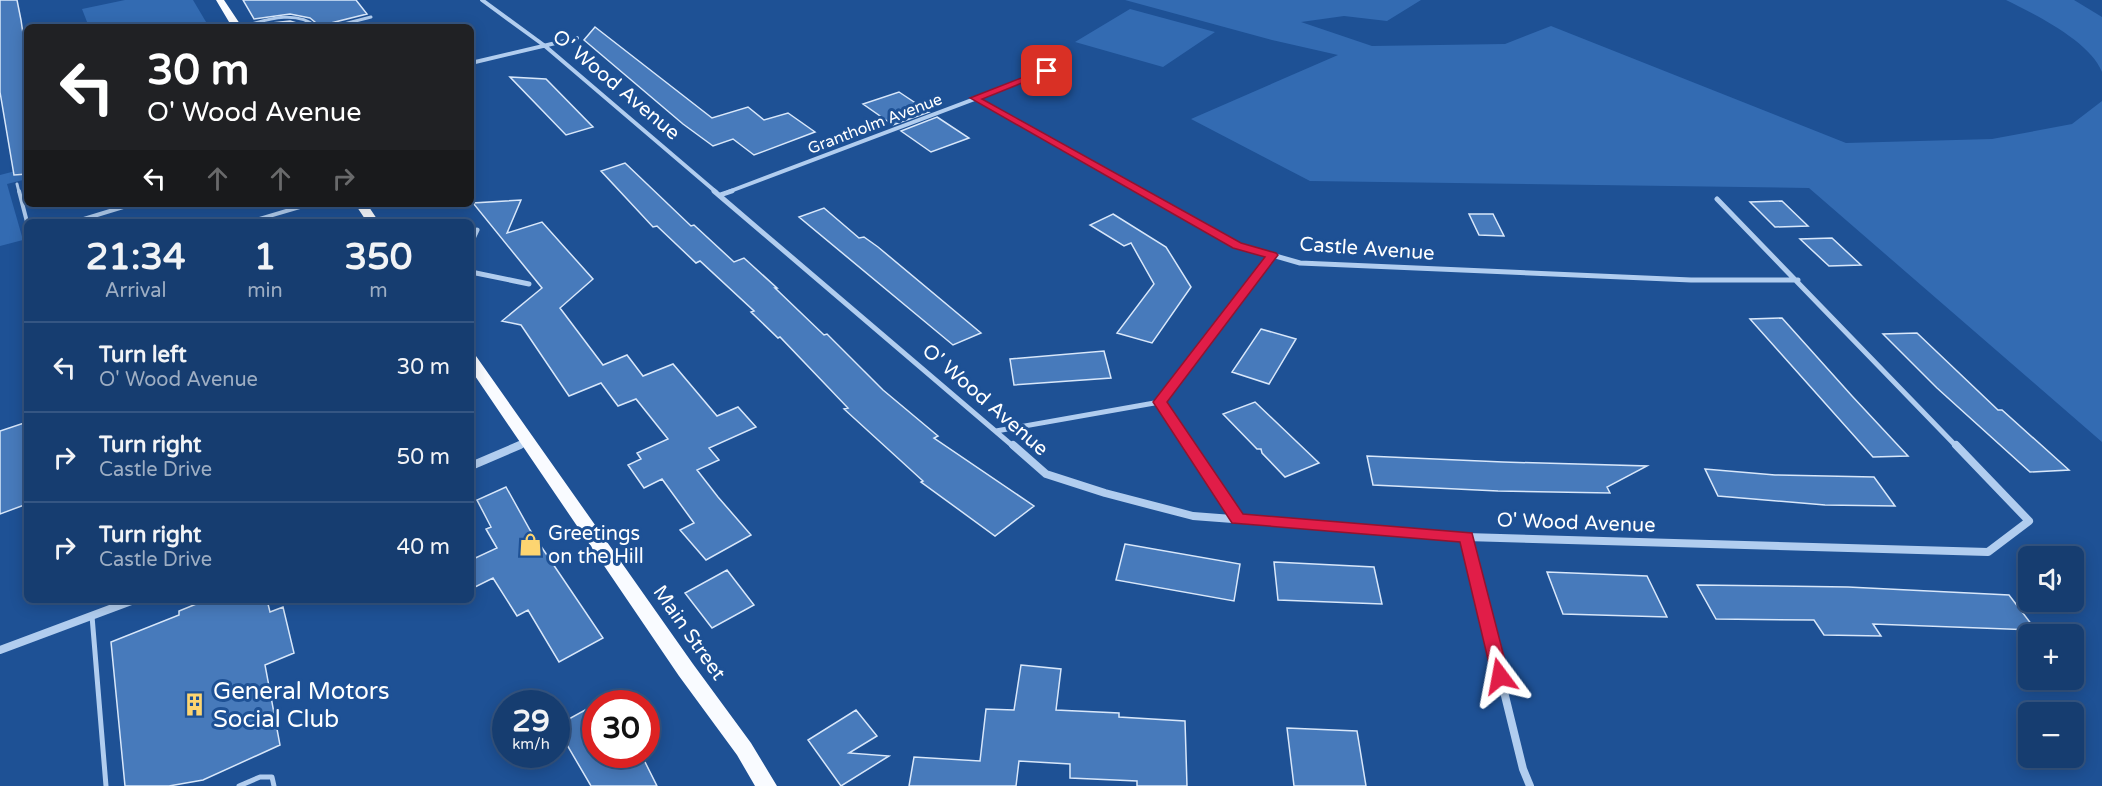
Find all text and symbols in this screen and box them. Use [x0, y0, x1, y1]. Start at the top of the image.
street label: O' Wood Avenue [547, 25, 685, 145]
text: 30 m [147, 45, 249, 96]
pin [1021, 45, 1072, 96]
icon: left [48, 48, 126, 126]
icon: arrive [1030, 54, 1063, 87]
street label: Grantholm Avenue [805, 89, 945, 159]
text: O' Wood Avenue [147, 96, 362, 129]
icon: left [138, 162, 171, 195]
icon: ahead [201, 162, 234, 195]
icon: ahead [264, 162, 297, 195]
icon: right [327, 162, 360, 195]
street label: Castle Avenue [1299, 232, 1435, 266]
text: 21:34 [86, 236, 186, 279]
text: 1 [254, 236, 276, 279]
text: 350 [344, 236, 412, 279]
text: Arrival [105, 279, 167, 303]
text: min [247, 279, 283, 303]
text: m [369, 279, 388, 303]
street label: O' Wood Avenue [917, 339, 1053, 461]
text: Turn left [99, 342, 187, 368]
icon: left [48, 351, 81, 384]
text: 30 m [396, 354, 450, 380]
text: O' Wood Avenue [99, 368, 258, 392]
text: Turn right [99, 432, 201, 458]
icon: right [48, 441, 81, 474]
text: 50 m [396, 444, 450, 470]
text: Castle Drive [99, 458, 212, 482]
street label: O' Wood Avenue [1496, 508, 1656, 538]
text: Turn right [99, 522, 201, 548]
place label: Greetings on the Hill [548, 522, 644, 569]
icon: right [48, 531, 81, 564]
shop icon: Greetings on the Hill [517, 532, 543, 558]
text: 40 m [396, 534, 450, 560]
map controls [2018, 546, 2084, 768]
button: sound [2018, 546, 2084, 612]
text: Castle Drive [99, 548, 212, 572]
street label: Main Street [648, 581, 731, 685]
button: + [2018, 624, 2084, 690]
position arrow [1468, 644, 1532, 708]
place label: General Motors Social Club [213, 677, 390, 734]
speed limit sign: 30 [582, 690, 660, 768]
building icon: General Motors Social Club [182, 692, 208, 718]
button: − [2018, 702, 2084, 768]
text: 29 [512, 703, 550, 740]
text: km/h [512, 735, 550, 753]

